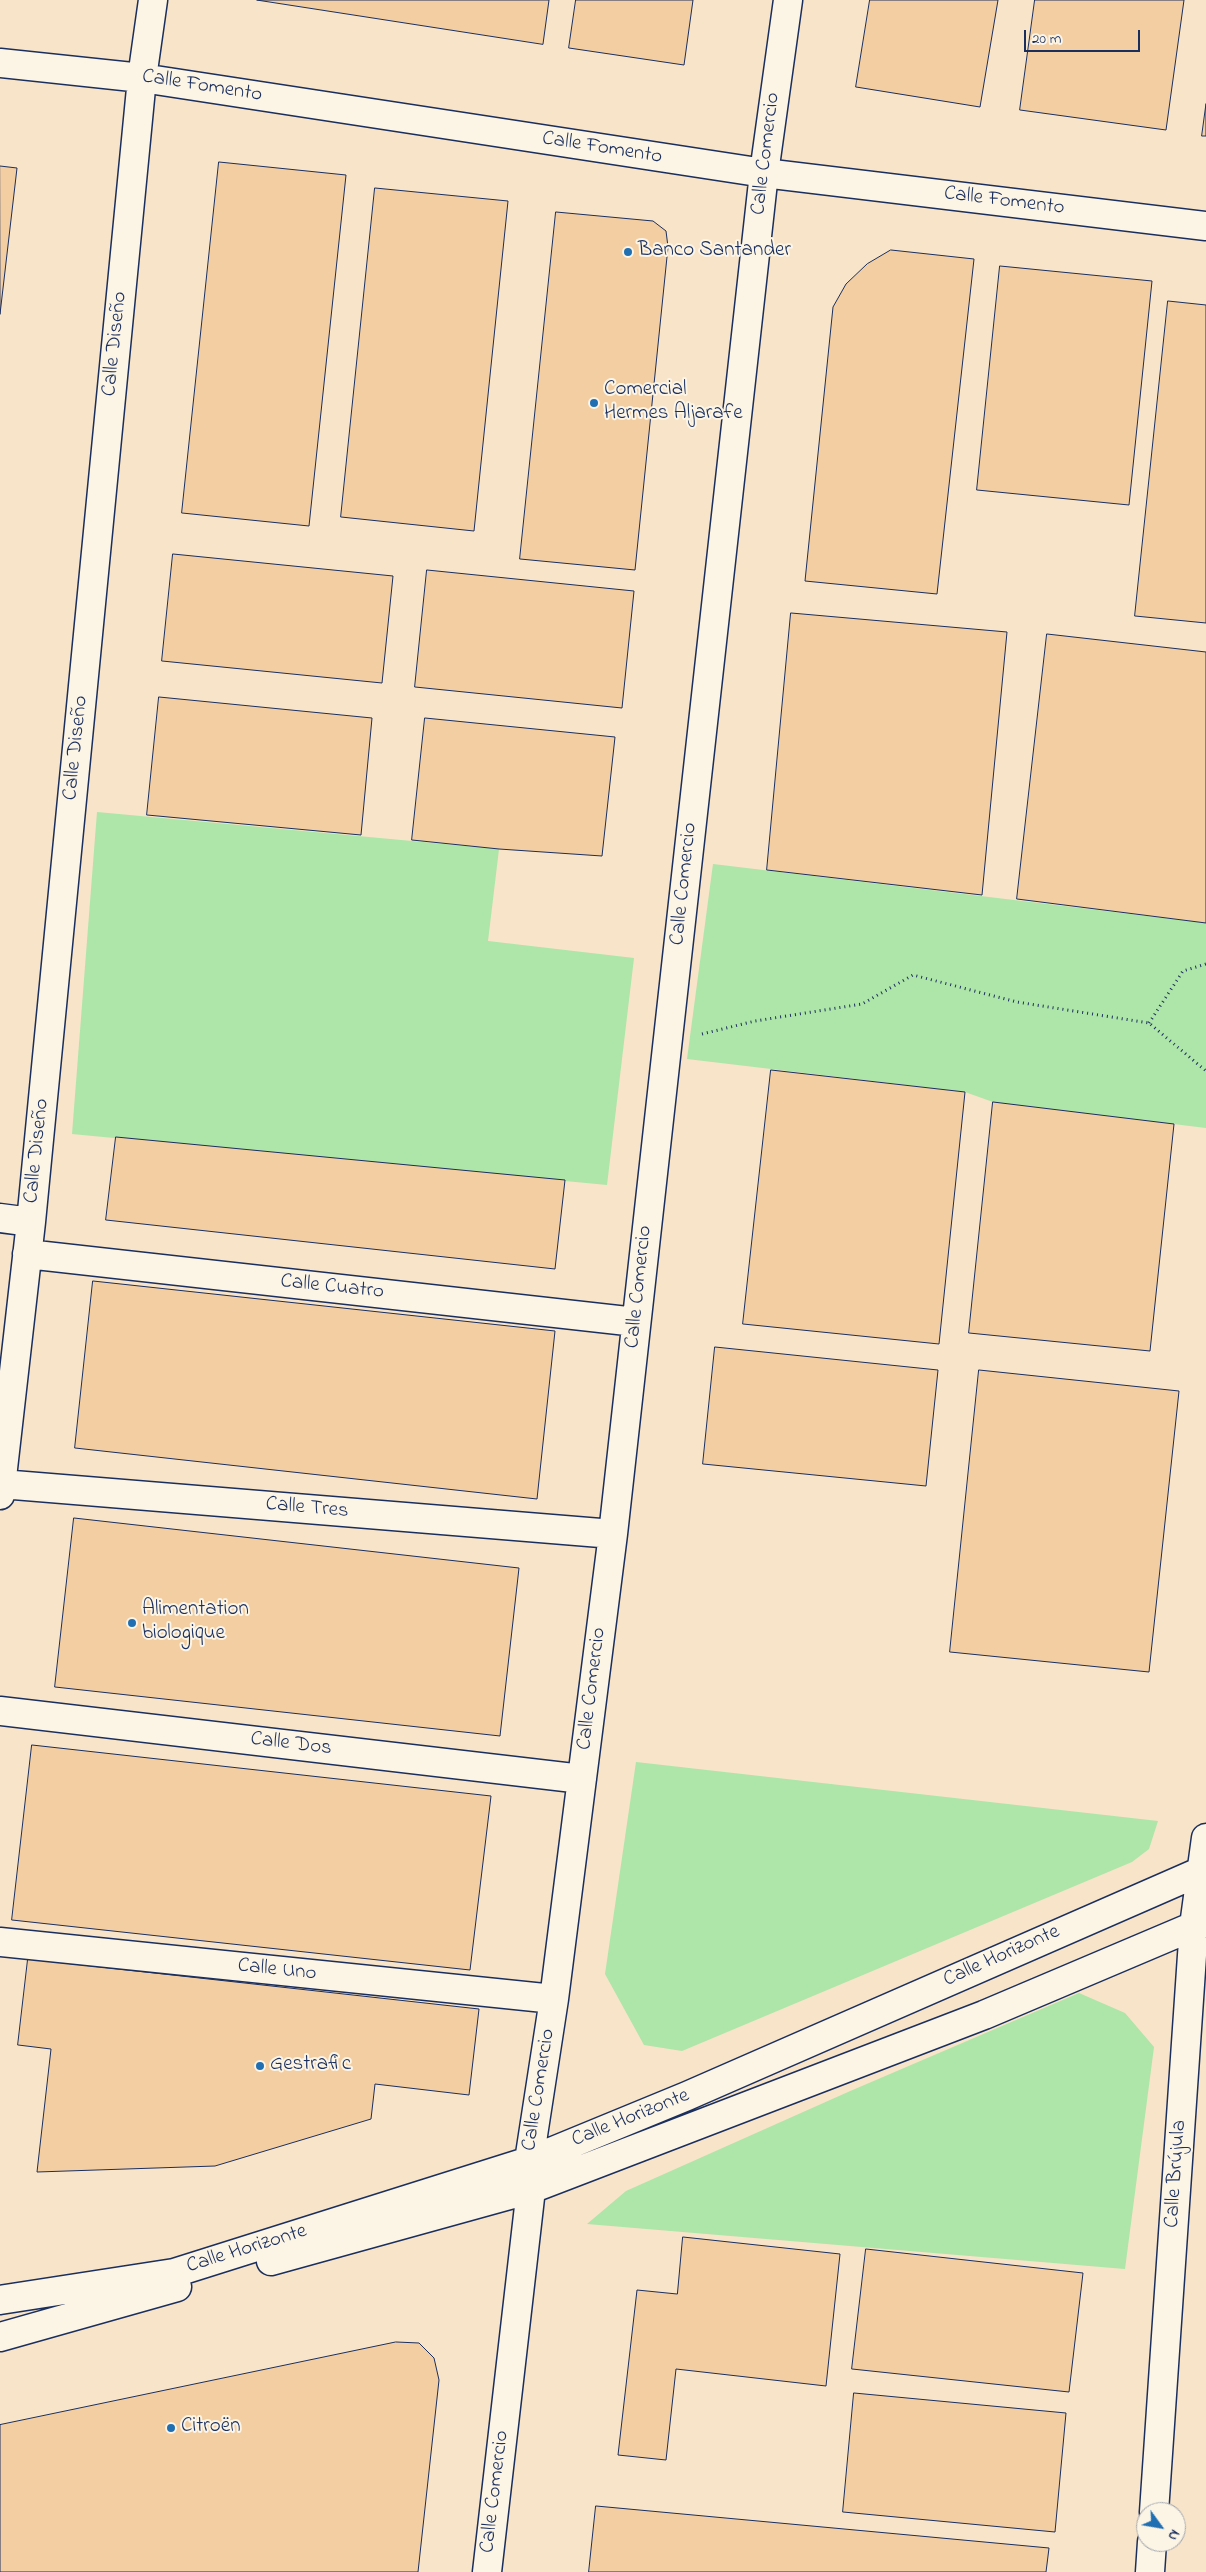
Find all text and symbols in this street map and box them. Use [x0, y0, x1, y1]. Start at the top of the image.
scale bar [1026, 20, 1142, 52]
text: 20 m [1032, 28, 1061, 50]
street label: Calle Fomento [140, 65, 264, 109]
street label: Calle Comercio [747, 91, 787, 217]
street label: Calle Fomento [540, 127, 664, 171]
street label: Calle Fomento [942, 182, 1066, 222]
place label: Banco Santander [638, 239, 791, 265]
marker: Banco Santander [622, 246, 634, 258]
street label: Calle Diseño [98, 290, 134, 398]
place label: Comercial Hermes Aljarafe [604, 378, 743, 428]
marker: Comercial Hermes Aljarafe [588, 397, 600, 409]
street label: Calle Diseño [59, 694, 95, 802]
street label: Calle Comercio [666, 821, 704, 947]
street label: Calle Diseño [20, 1097, 56, 1205]
street label: Calle Comercio [621, 1224, 659, 1350]
street label: Calle Cuatro [279, 1270, 385, 1306]
street label: Calle Tres [264, 1493, 350, 1525]
place label: Alimentation biologique [142, 1598, 249, 1648]
marker: Alimentation biologique [126, 1617, 138, 1629]
street label: Calle Comercio [573, 1626, 613, 1752]
street label: Calle Dos [249, 1728, 333, 1762]
street label: Calle Horizonte [940, 1920, 1064, 1994]
street label: Calle Uno [236, 1954, 318, 1988]
street label: Calle Comercio [518, 2027, 562, 2153]
place label: Gestrafic [270, 2053, 351, 2079]
marker: Gestrafic [254, 2060, 266, 2072]
street label: Calle Horizonte [569, 2084, 693, 2154]
street label: Calle Brújula [1161, 2119, 1193, 2229]
street label: Calle Horizonte [184, 2220, 310, 2280]
place label: Citroën [181, 2415, 241, 2441]
marker: Citroën [165, 2422, 177, 2434]
street label: Calle Comercio [476, 2429, 516, 2555]
north arrow [1136, 2502, 1186, 2552]
text: N [1162, 2525, 1185, 2544]

